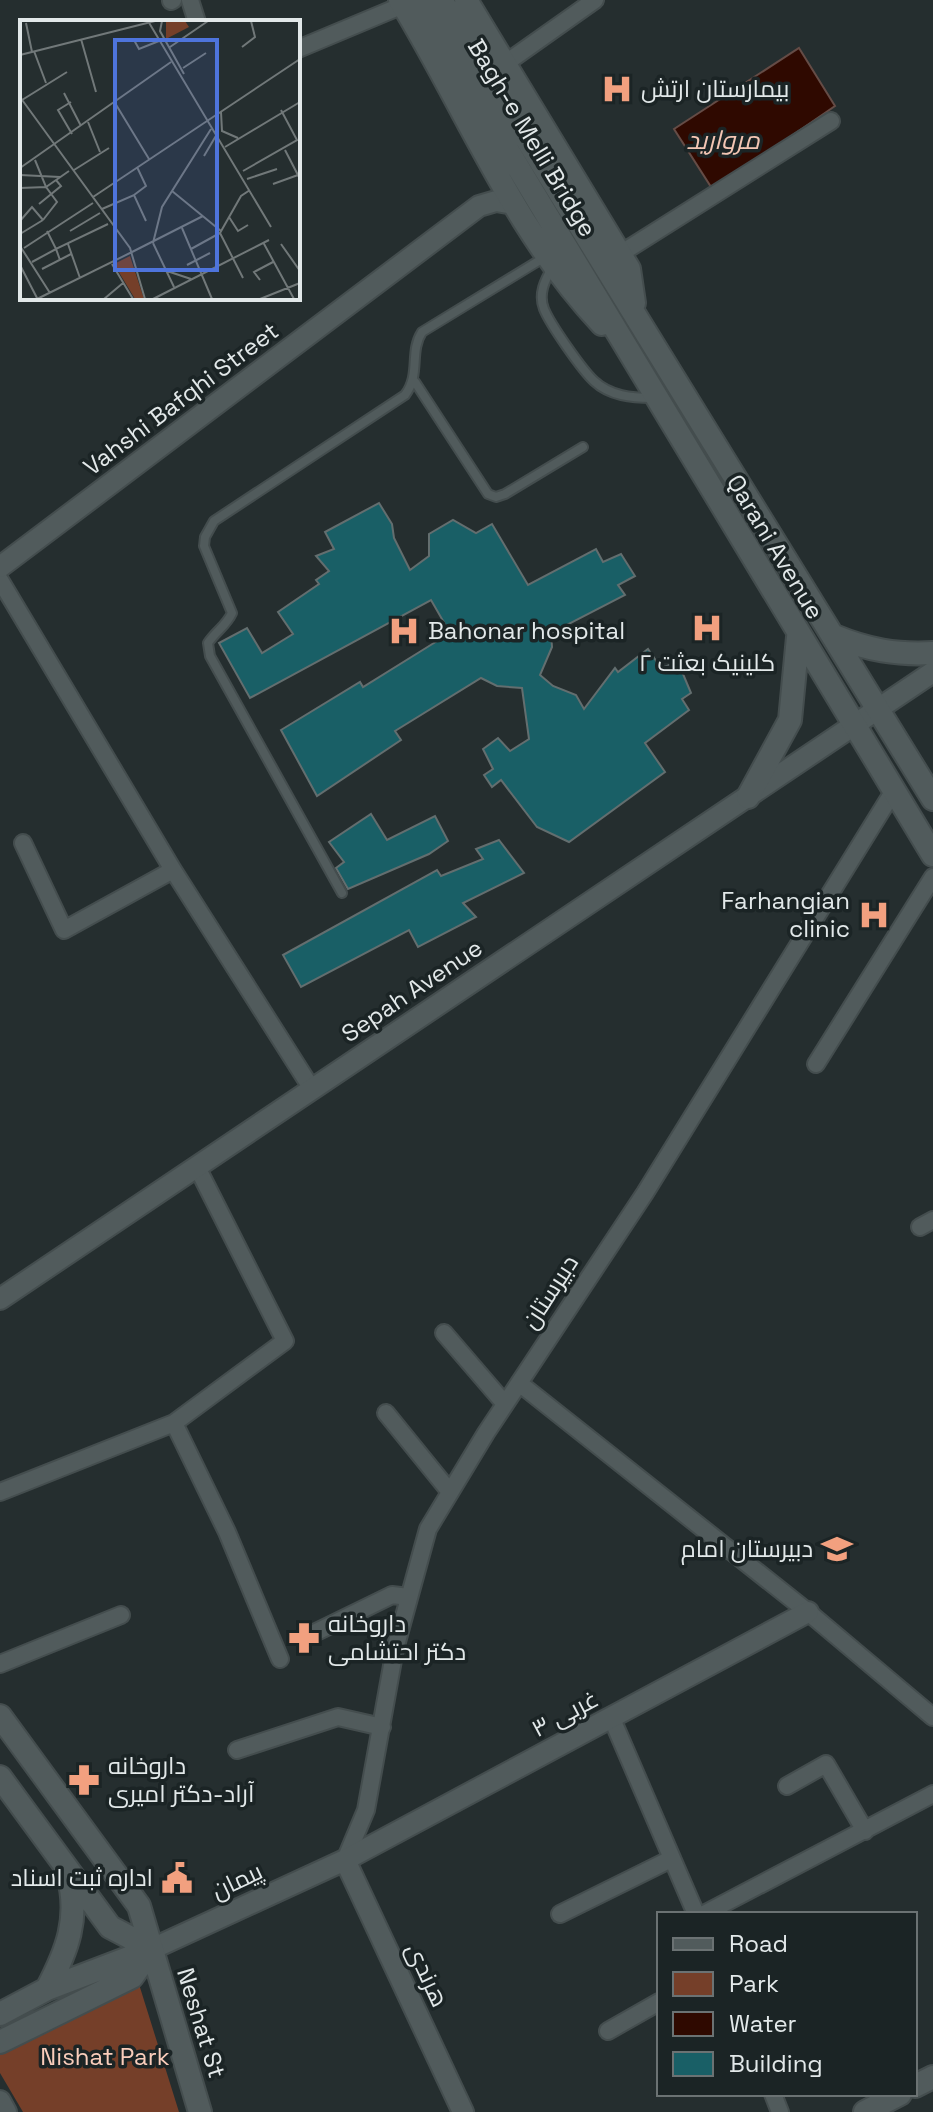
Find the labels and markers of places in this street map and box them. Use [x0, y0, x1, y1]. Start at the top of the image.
hospital icon: بیمارستان ارتش [600, 72, 634, 106]
place label: بیمارستان ارتش [641, 73, 789, 104]
hospital icon: کلینیک بعثت ۲ [690, 611, 724, 645]
hospital icon: Bahonar hospital [387, 614, 421, 648]
place label: Bahonar hospital [428, 615, 625, 646]
place label: کلینیک بعثت ۲ [639, 647, 775, 678]
place label: Farhangian clinic [721, 885, 850, 944]
hospital icon: Farhangian clinic [857, 898, 891, 932]
school or university icon: دبیرستان امام [820, 1532, 854, 1566]
place label: دبیرستان امام [681, 1533, 813, 1565]
place label: داروخانه دکتر احتشامی [328, 1608, 466, 1667]
pharmacy icon: داروخانه دکتر احتشامی [287, 1621, 321, 1655]
place label: داروخانه آراد-دکتر امیری [108, 1750, 255, 1809]
pharmacy icon: داروخانه آراد-دکتر امیری [67, 1763, 101, 1797]
public building icon: اداره ثبت اسناد [160, 1861, 194, 1895]
place label: اداره ثبت اسناد [11, 1862, 153, 1893]

